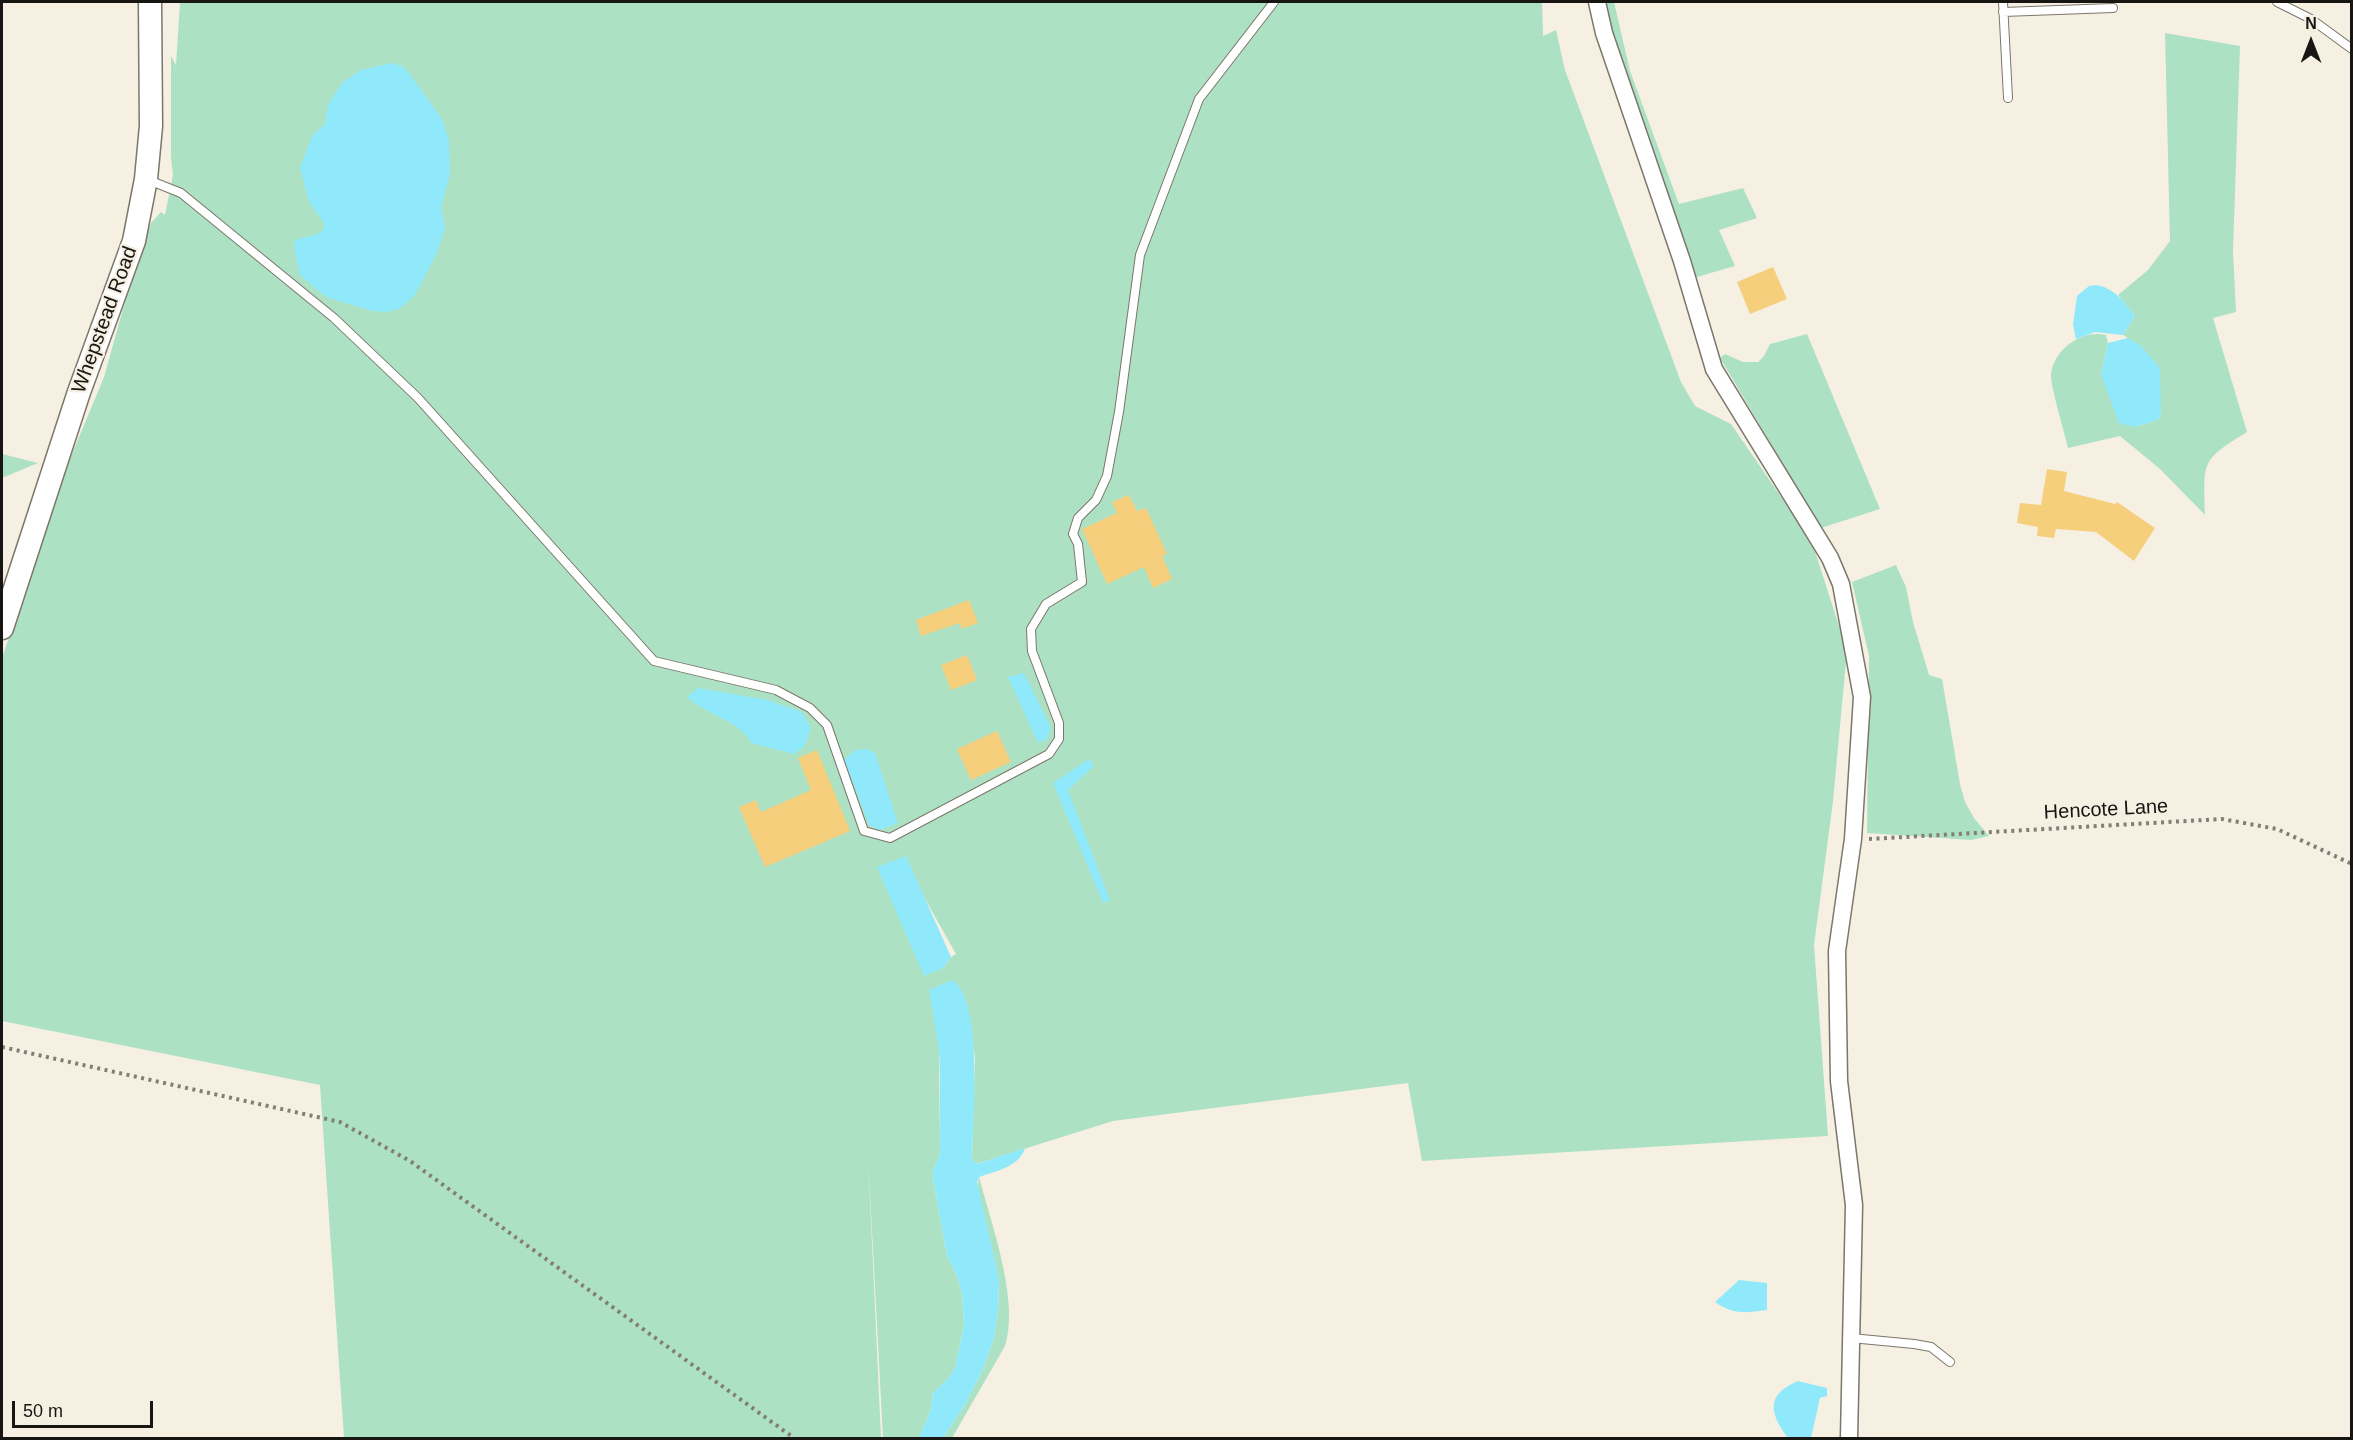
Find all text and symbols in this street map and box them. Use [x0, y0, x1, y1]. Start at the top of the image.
north arrow [2281, 12, 2341, 72]
text: N [2305, 15, 2317, 32]
street label: Whepstead Road [67, 243, 143, 397]
street label: Hencote Lane [2043, 795, 2169, 825]
scale bar [15, 1389, 156, 1427]
text: 50 m [23, 1401, 63, 1421]

